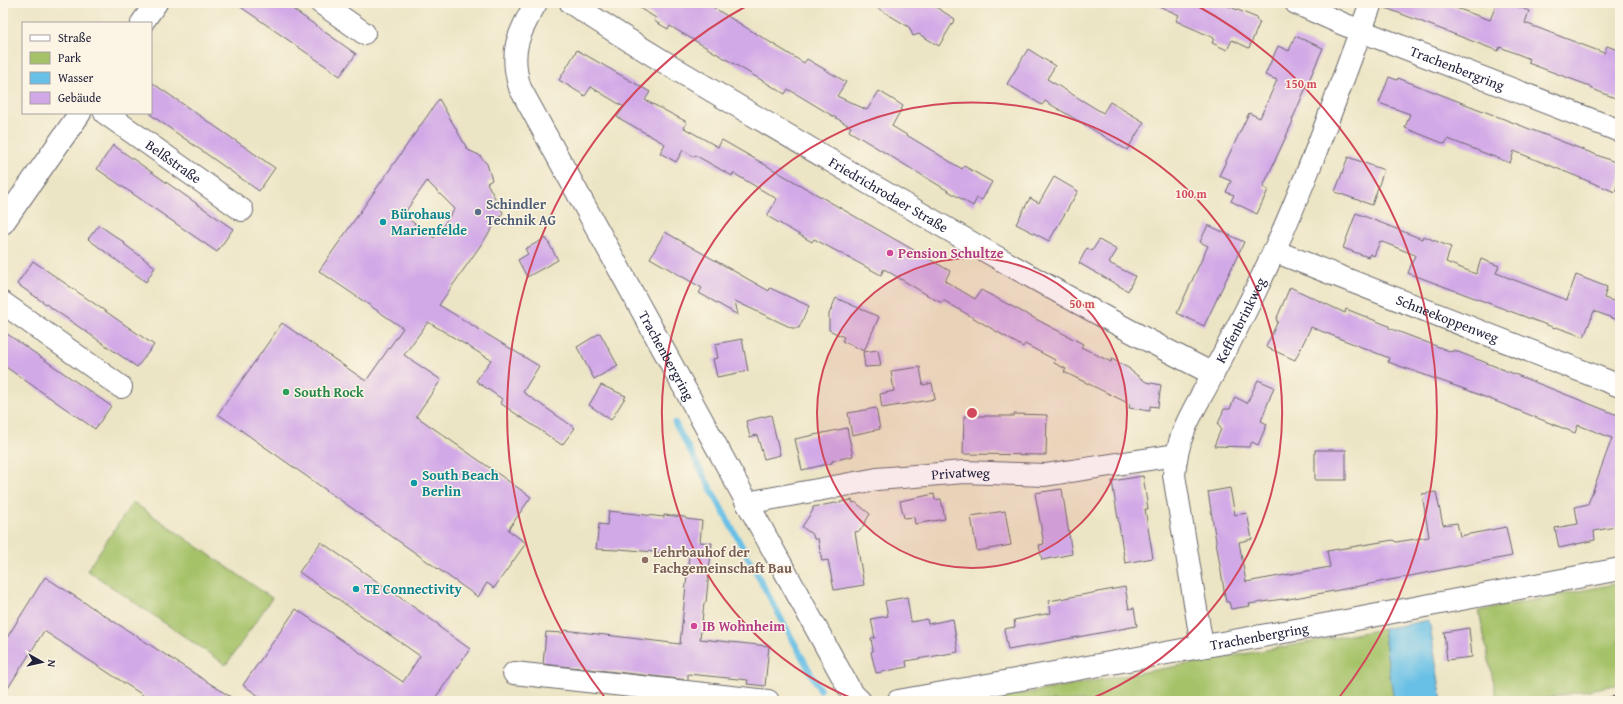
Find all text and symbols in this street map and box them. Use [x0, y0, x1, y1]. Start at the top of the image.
legend [22, 22, 152, 114]
text: Straße [58, 29, 92, 46]
street label: Trachenbergring [1407, 41, 1507, 95]
text: Park [58, 49, 82, 66]
text: Wasser [58, 69, 94, 86]
text: 150 m [1285, 75, 1318, 92]
text: Gebäude [58, 89, 101, 106]
street label: Belßstraße [142, 135, 206, 189]
street label: Friedrichrodaer Straße [825, 152, 952, 238]
text: 100 m [1175, 185, 1208, 202]
place label: Schindler Technik AG [486, 194, 556, 230]
place label: Bürohaus Marienfelde [391, 204, 467, 240]
marker: Schindler Technik AG [473, 207, 483, 217]
marker: Bürohaus Marienfelde [378, 217, 388, 227]
place label: Pension Schultze [898, 243, 1004, 263]
marker: Pension Schultze [885, 248, 895, 258]
street label: Keffenbrinkweg [1211, 274, 1270, 367]
street label: Schneekoppenweg [1393, 290, 1502, 348]
text: 50 m [1069, 295, 1095, 312]
street label: Trachenbergring [634, 307, 699, 404]
place label: South Rock [294, 382, 365, 402]
marker: South Rock [281, 387, 291, 397]
centre of rings [965, 406, 979, 420]
street label: Privatweg [930, 462, 990, 485]
place label: South Beach Berlin [422, 465, 499, 501]
marker: South Beach Berlin [409, 478, 419, 488]
place label: Lehrbauhof der Fachgemeinschaft Bau [653, 542, 792, 578]
marker: Lehrbauhof der Fachgemeinschaft Bau [640, 555, 650, 565]
place label: TE Connectivity [364, 579, 463, 599]
marker: TE Connectivity [351, 584, 361, 594]
place label: IB Wohnheim [702, 616, 785, 636]
street label: Trachenbergring [1208, 618, 1310, 655]
marker: IB Wohnheim [689, 621, 699, 631]
north arrow [22, 642, 62, 682]
text: N [43, 659, 60, 669]

